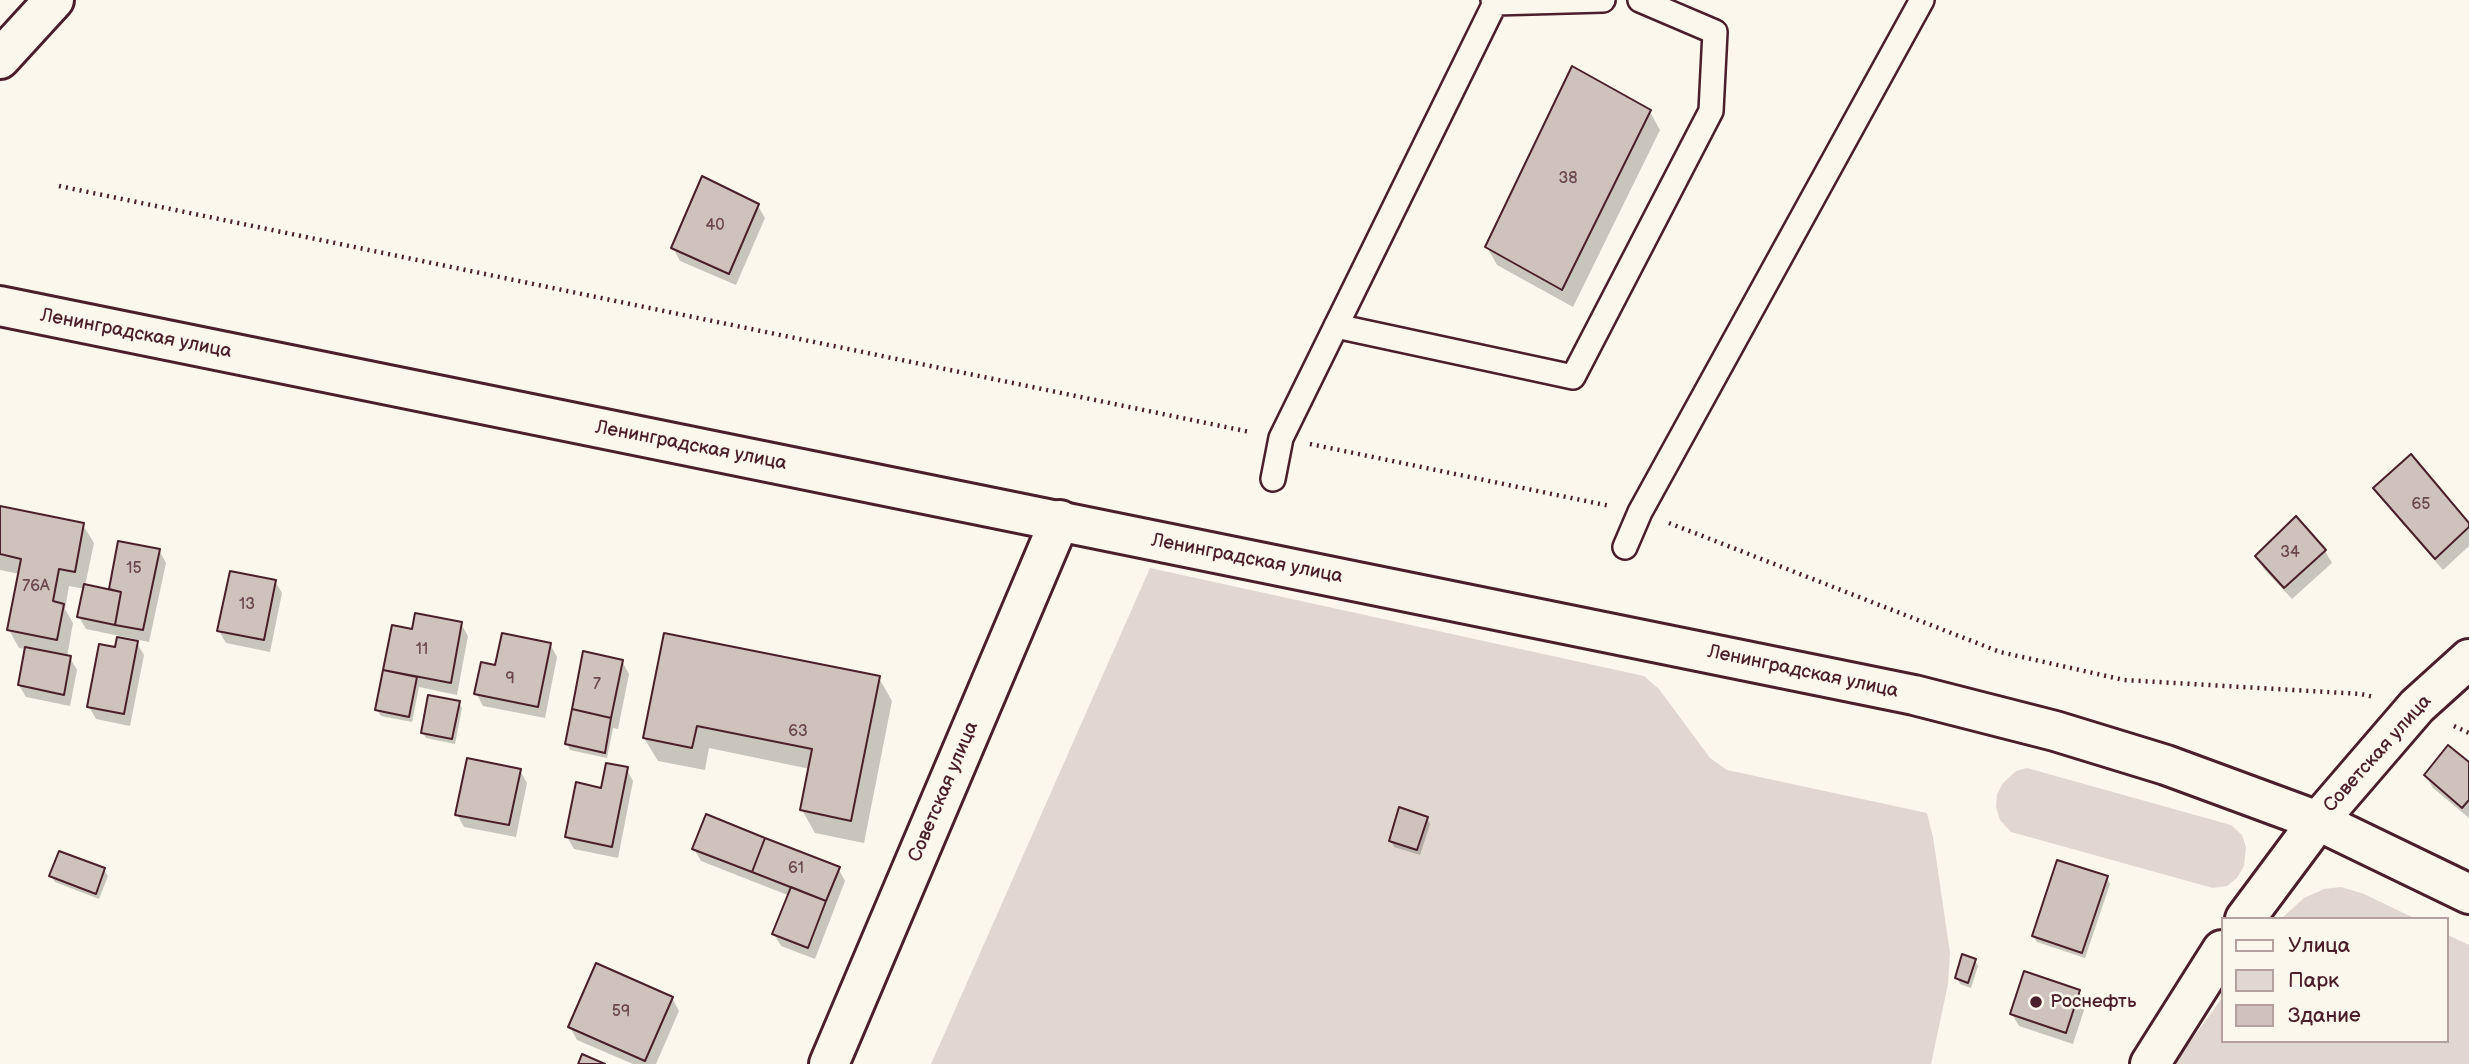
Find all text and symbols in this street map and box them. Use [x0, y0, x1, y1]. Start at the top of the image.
house number: 38 [1558, 169, 1578, 189]
house number: 40 [705, 216, 725, 236]
street label: Ленинградская улица [38, 304, 234, 364]
street label: Ленинградская улица [593, 416, 789, 476]
house number: 65 [2412, 495, 2430, 515]
street label: Ленинградская улица [1149, 529, 1345, 589]
house number: 34 [2280, 543, 2300, 563]
house number: 15 [126, 559, 142, 579]
house number: 76А [22, 577, 50, 597]
house number: 13 [239, 595, 255, 615]
house number: 11 [416, 640, 428, 660]
street label: Ленинградская улица [1706, 641, 1900, 703]
house number: 9 [505, 669, 515, 689]
house number: 7 [593, 675, 601, 695]
street label: Советская улица [2319, 691, 2437, 817]
street label: Советская улица [904, 718, 984, 866]
house number: 63 [788, 722, 808, 742]
house number: 61 [788, 859, 804, 879]
legend [2220, 917, 2448, 1043]
text: Улица [2288, 933, 2350, 958]
text: Парк [2288, 968, 2339, 993]
place label: Роснефть [2050, 991, 2136, 1013]
marker: Роснефть [2028, 994, 2044, 1010]
house number: 59 [612, 1002, 630, 1022]
text: Здание [2288, 1003, 2361, 1028]

